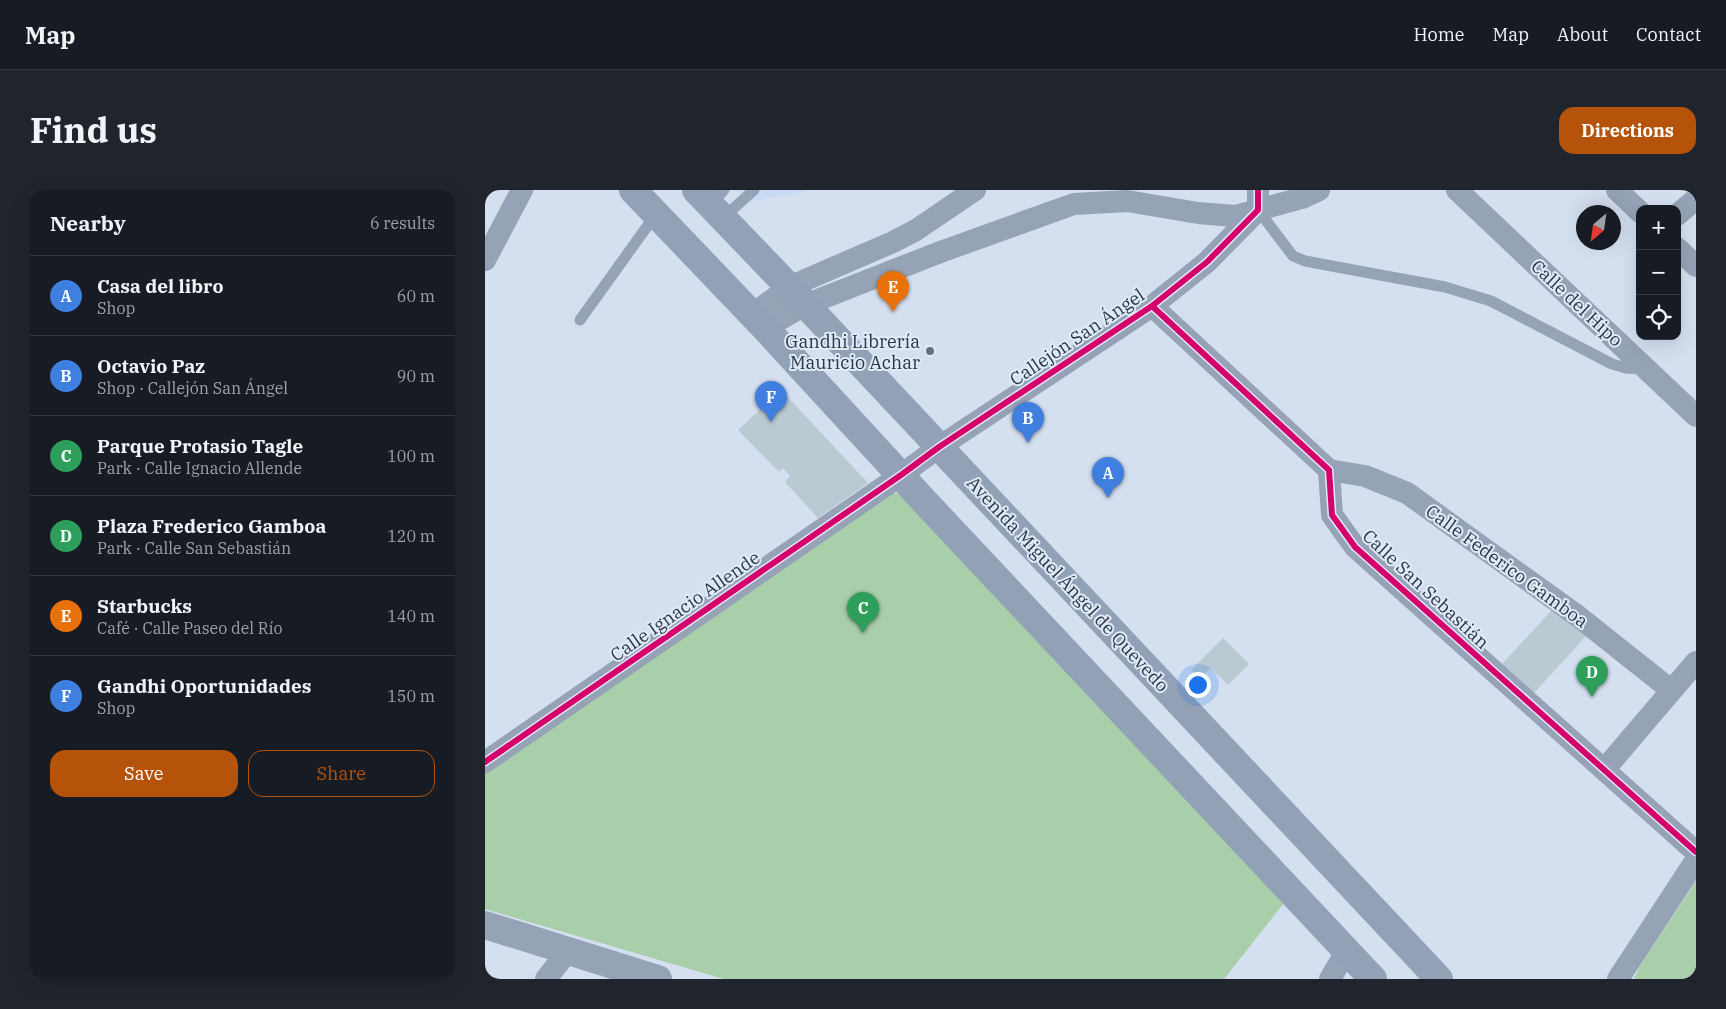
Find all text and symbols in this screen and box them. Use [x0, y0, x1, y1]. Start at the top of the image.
text: Map [25, 19, 75, 51]
text: Home [1413, 23, 1465, 46]
text: Map [1493, 23, 1529, 46]
text: About [1557, 23, 1608, 46]
text: Contact [1636, 23, 1701, 46]
text: Find us [30, 107, 157, 153]
button: Directions [1559, 107, 1696, 154]
north arrow [1576, 205, 1621, 250]
map controls [1636, 205, 1681, 340]
button: + [1636, 205, 1681, 250]
text: Nearby [50, 209, 126, 237]
text: 6 results [370, 213, 435, 233]
button: − [1636, 250, 1681, 295]
street label: Calle del Hipo [1526, 255, 1628, 351]
pin: E [877, 271, 909, 312]
text: Casa del libro [97, 274, 223, 298]
street label: Callejón San Ángel [1005, 283, 1149, 391]
text: A [60, 286, 72, 306]
text: 60 m [397, 286, 435, 306]
button: locate [1636, 295, 1681, 340]
text: Shop [97, 298, 135, 318]
place label: Gandhi Librería Mauricio Achar [785, 330, 920, 374]
marker: Gandhi Librería Mauricio Achar [924, 345, 936, 357]
text: Octavio Paz [97, 354, 205, 378]
text: B [60, 366, 72, 386]
text: 90 m [397, 366, 435, 386]
text: Shop · Callejón San Ángel [97, 378, 288, 398]
pin: F [755, 381, 787, 422]
pin: B [1012, 402, 1044, 443]
text: Parque Protasio Tagle [97, 434, 303, 458]
text: C [61, 446, 71, 466]
text: 100 m [387, 446, 435, 466]
pin: A [1092, 457, 1124, 498]
text: Park · Calle Ignacio Allende [97, 458, 302, 478]
street label: Avenida Miguel Ángel de Quevedo [963, 472, 1173, 696]
street label: Calle Federico Gamboa [1421, 499, 1593, 633]
text: Plaza Frederico Gamboa [97, 514, 326, 538]
street label: Calle San Sebastián [1358, 524, 1494, 654]
text: D [60, 526, 72, 546]
text: 120 m [387, 526, 435, 546]
text: Park · Calle San Sebastián [97, 538, 291, 558]
street label: Calle Ignacio Allende [606, 546, 764, 666]
pin: C [847, 592, 879, 633]
text: Starbucks [97, 594, 192, 618]
text: E [61, 606, 71, 626]
text: 140 m [387, 606, 435, 626]
text: Café · Calle Paseo del Río [97, 618, 283, 638]
pin: D [1576, 656, 1608, 697]
your location [1185, 672, 1211, 698]
text: Gandhi Oportunidades [97, 674, 311, 698]
text: F [61, 686, 71, 706]
text: 150 m [387, 686, 435, 706]
text: Shop [97, 698, 135, 718]
button: Save [50, 750, 238, 797]
button: Share [248, 750, 435, 797]

